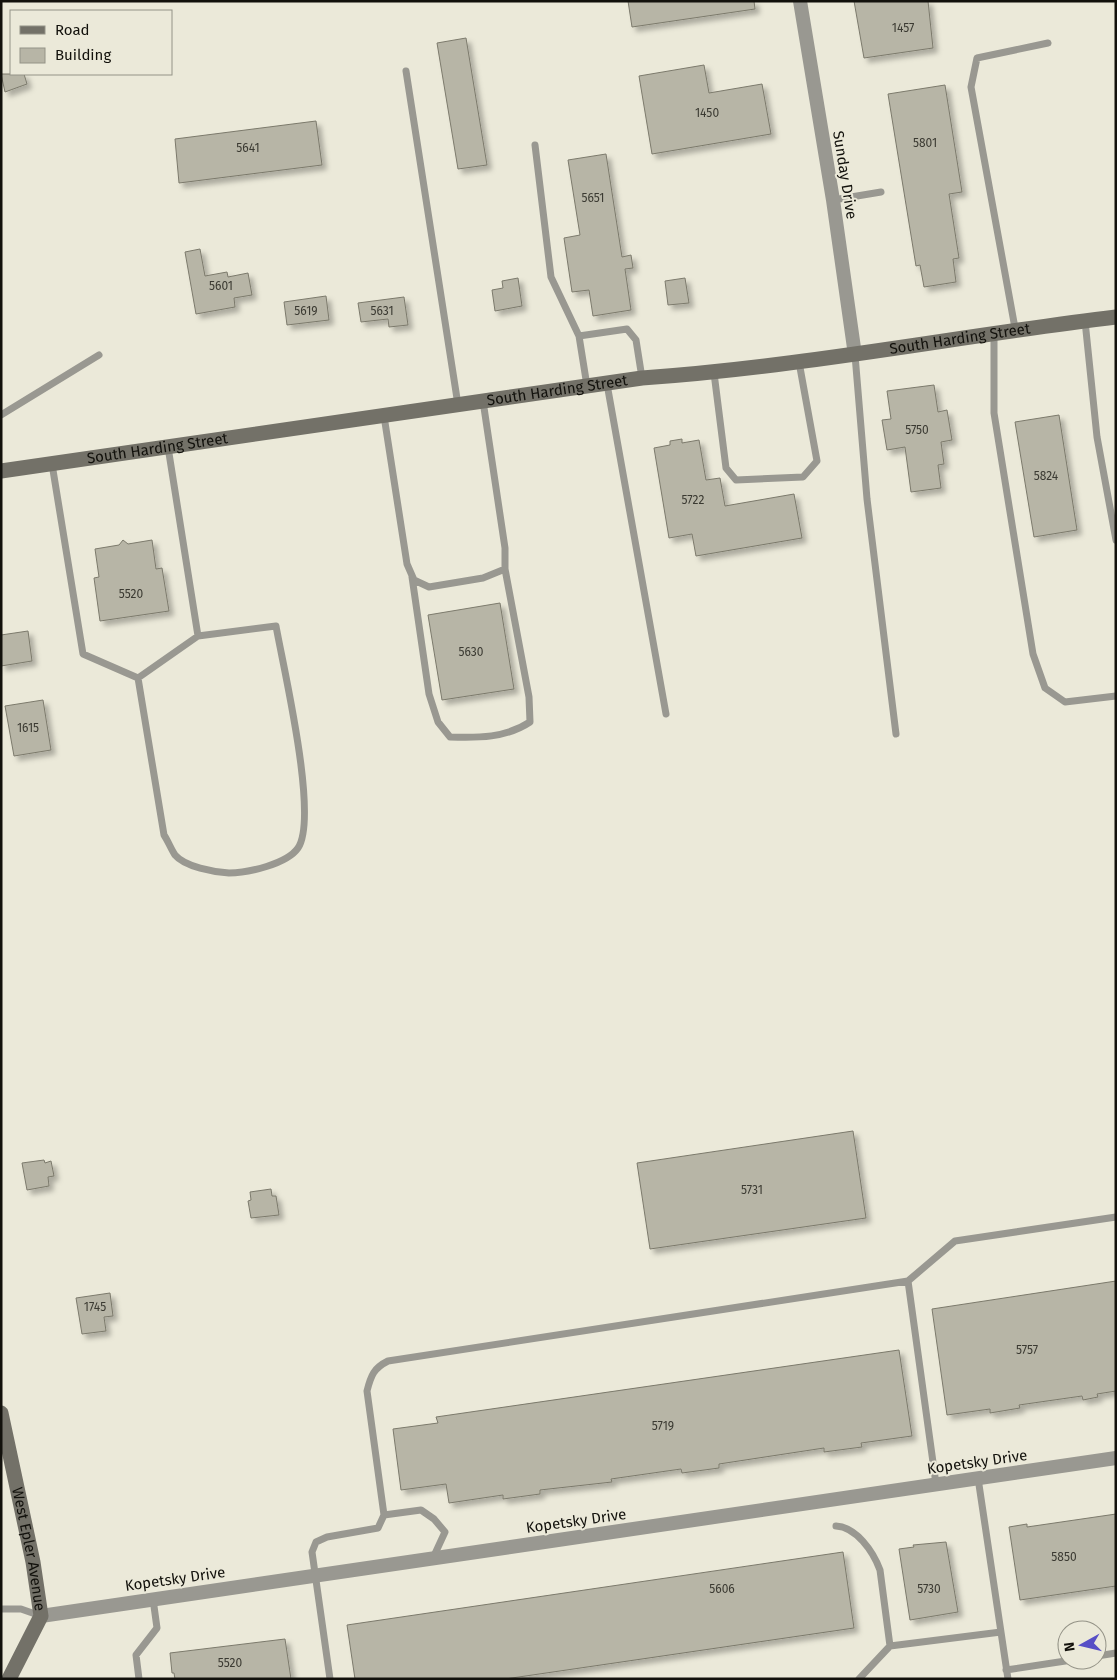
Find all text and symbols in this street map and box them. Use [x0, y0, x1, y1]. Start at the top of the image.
legend [10, 10, 172, 75]
text: Road [55, 21, 90, 39]
house number: 1457 [892, 21, 914, 35]
text: Building [55, 46, 111, 64]
house number: 1450 [695, 106, 719, 120]
street label: Sunday Drive [829, 130, 861, 220]
house number: 5801 [913, 136, 937, 150]
house number: 5641 [236, 141, 260, 155]
house number: 5651 [582, 191, 604, 205]
house number: 5601 [209, 279, 233, 293]
house number: 5619 [294, 304, 318, 318]
house number: 5631 [370, 304, 394, 318]
street label: South Harding Street [888, 319, 1032, 358]
street label: South Harding Street [486, 371, 629, 409]
house number: 5750 [905, 423, 929, 437]
street label: South Harding Street [86, 429, 230, 467]
house number: 5824 [1034, 469, 1059, 483]
house number: 5722 [682, 493, 704, 507]
house number: 5520 [119, 587, 144, 601]
house number: 5630 [459, 645, 484, 659]
house number: 1615 [17, 721, 39, 735]
house number: 5731 [741, 1183, 763, 1197]
house number: 1745 [84, 1300, 106, 1314]
house number: 5757 [1016, 1343, 1038, 1357]
house number: 5719 [652, 1419, 674, 1433]
street label: Kopetsky Drive [926, 1446, 1028, 1478]
street label: West Epler Avenue [8, 1486, 49, 1612]
street label: Kopetsky Drive [525, 1505, 627, 1537]
house number: 5850 [1051, 1550, 1077, 1564]
street label: Kopetsky Drive [124, 1563, 226, 1595]
house number: 5606 [709, 1582, 735, 1596]
house number: 5730 [917, 1582, 941, 1596]
north arrow [1057, 1620, 1107, 1670]
text: N [1061, 1641, 1079, 1653]
house number: 5520 [218, 1656, 243, 1670]

